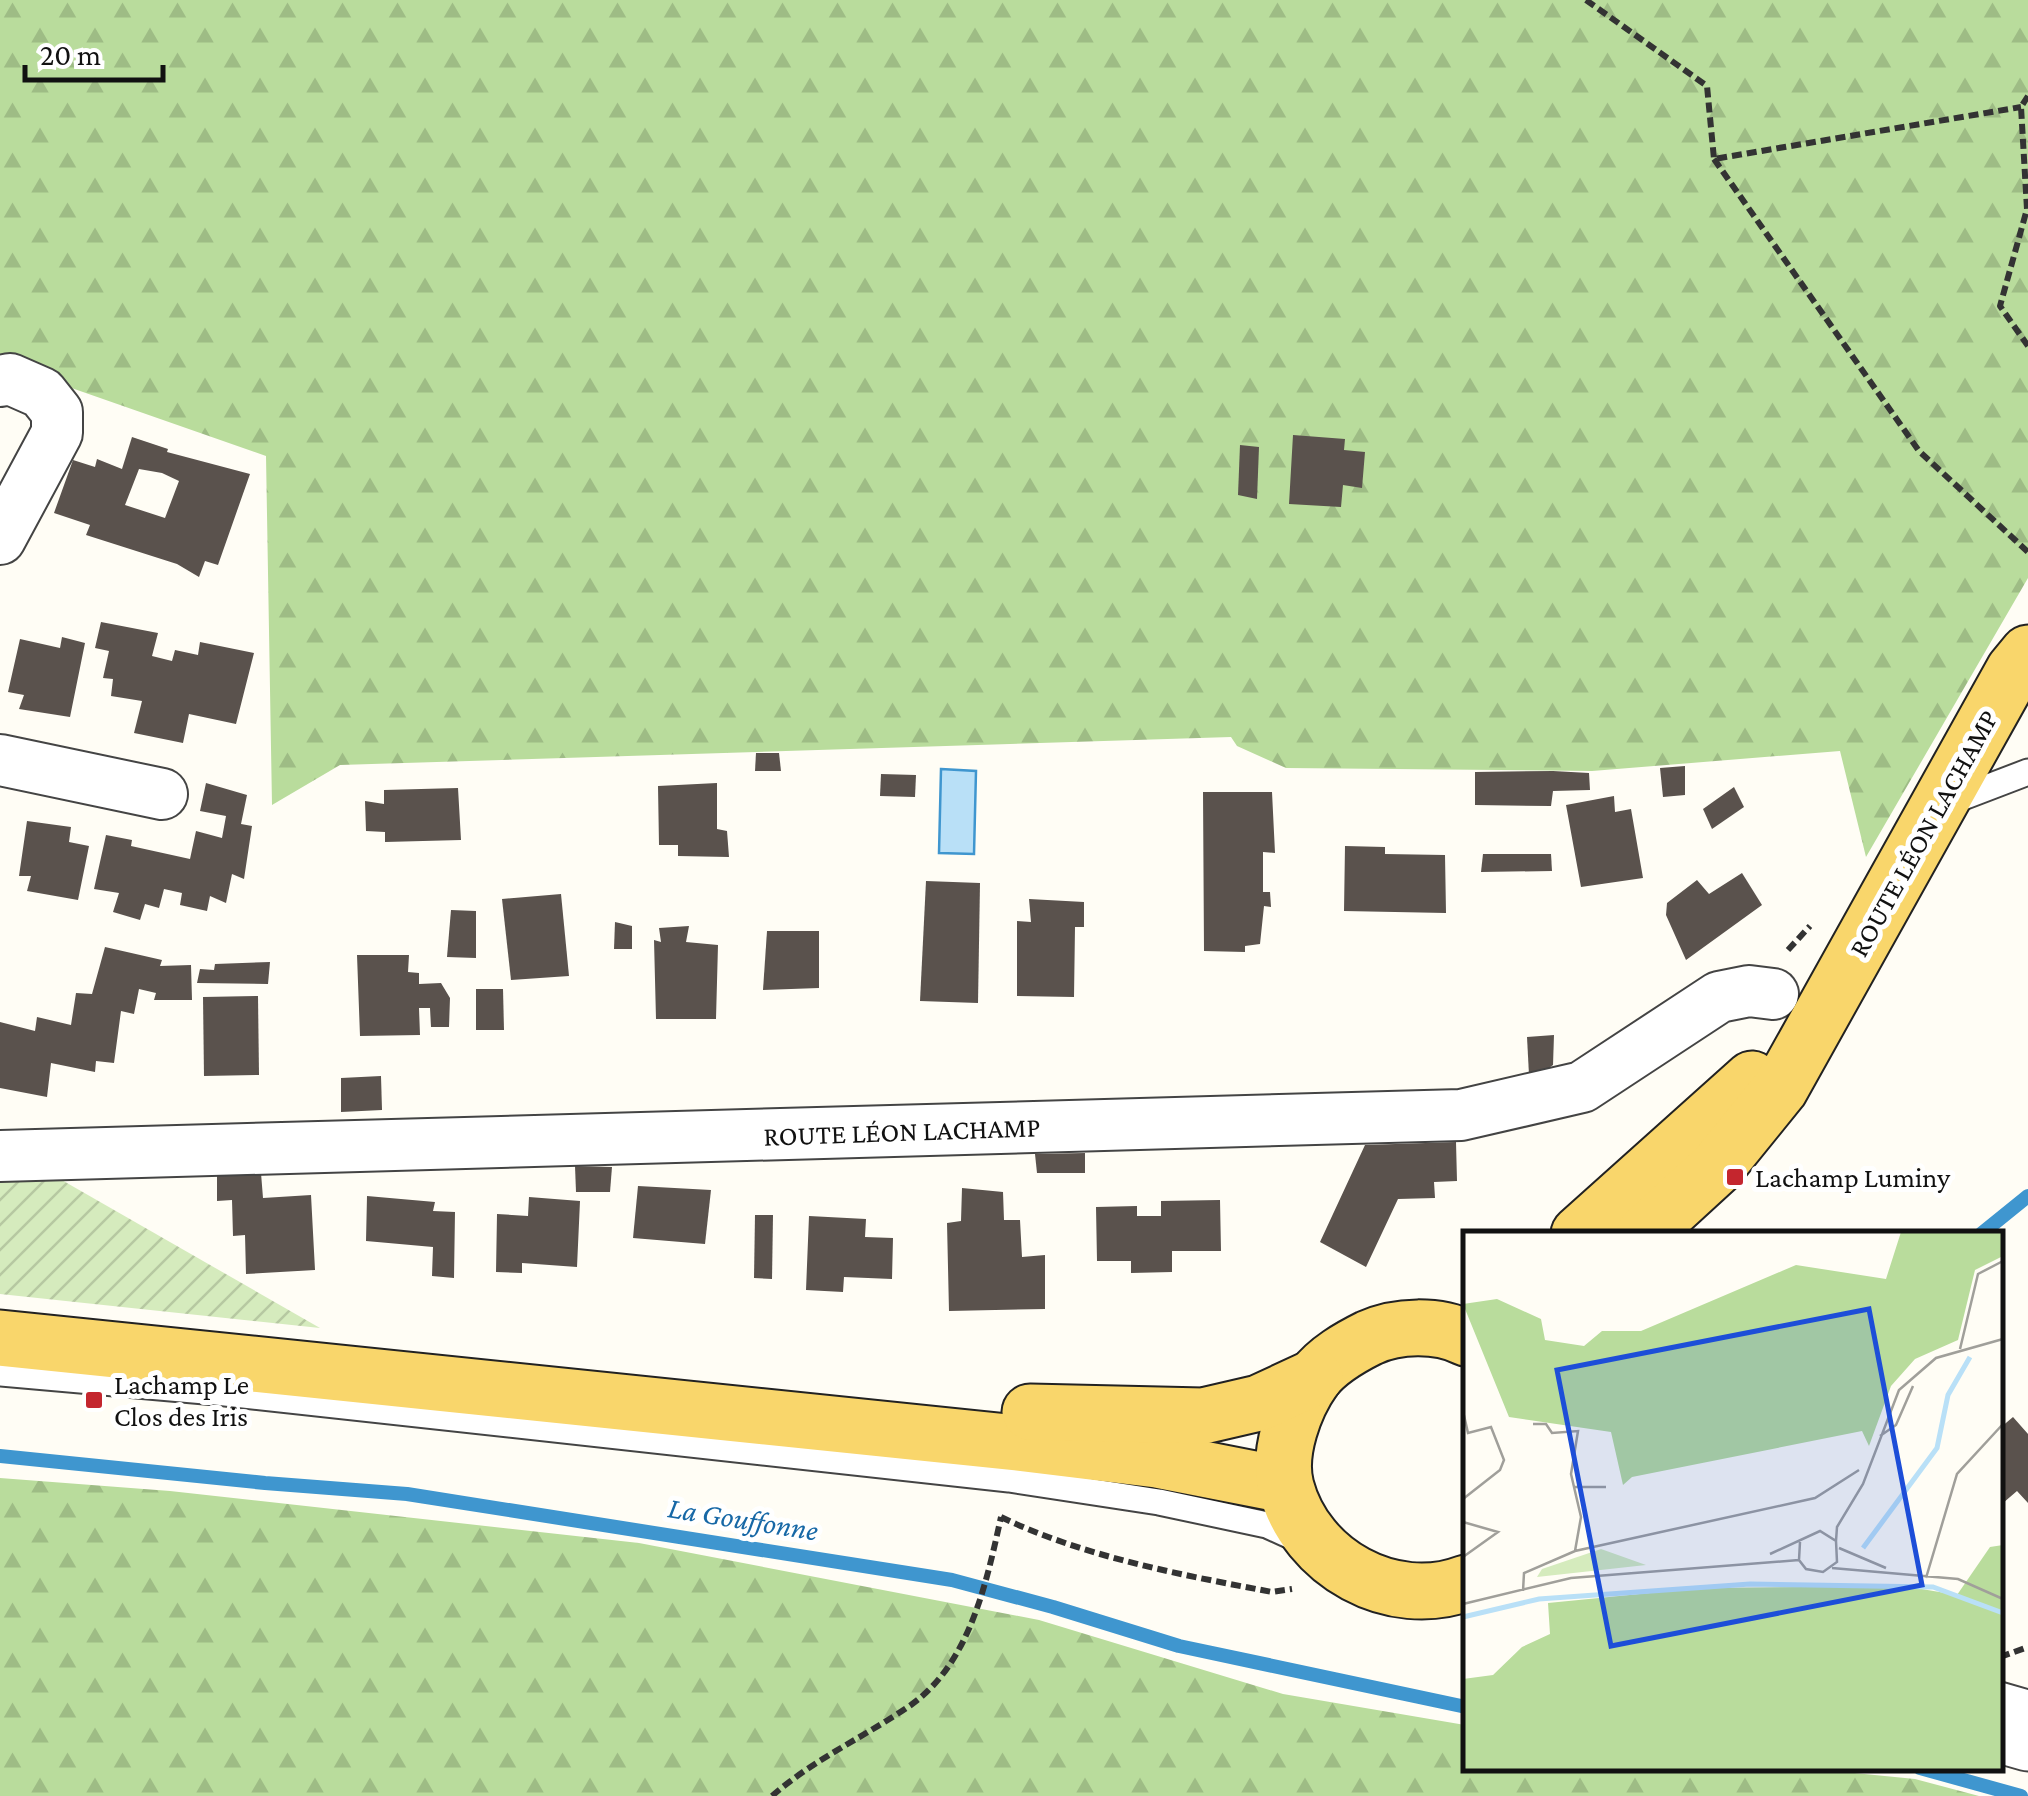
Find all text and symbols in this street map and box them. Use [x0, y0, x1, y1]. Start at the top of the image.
scale bar [25, 20, 162, 82]
text: 20 m [40, 38, 101, 71]
street label: ROUTE LÉON LACHAMP [1843, 705, 2004, 962]
street label: ROUTE LÉON LACHAMP [763, 1111, 1041, 1152]
place label: Lachamp Luminy [1755, 1162, 1951, 1193]
marker: Lachamp Luminy [1724, 1166, 1746, 1188]
inset map [1463, 1231, 2003, 1771]
place label: Lachamp Le Clos des Iris [114, 1369, 249, 1432]
marker: Lachamp Le Clos des Iris [83, 1389, 105, 1411]
water label: La Gouffonne [666, 1490, 820, 1548]

